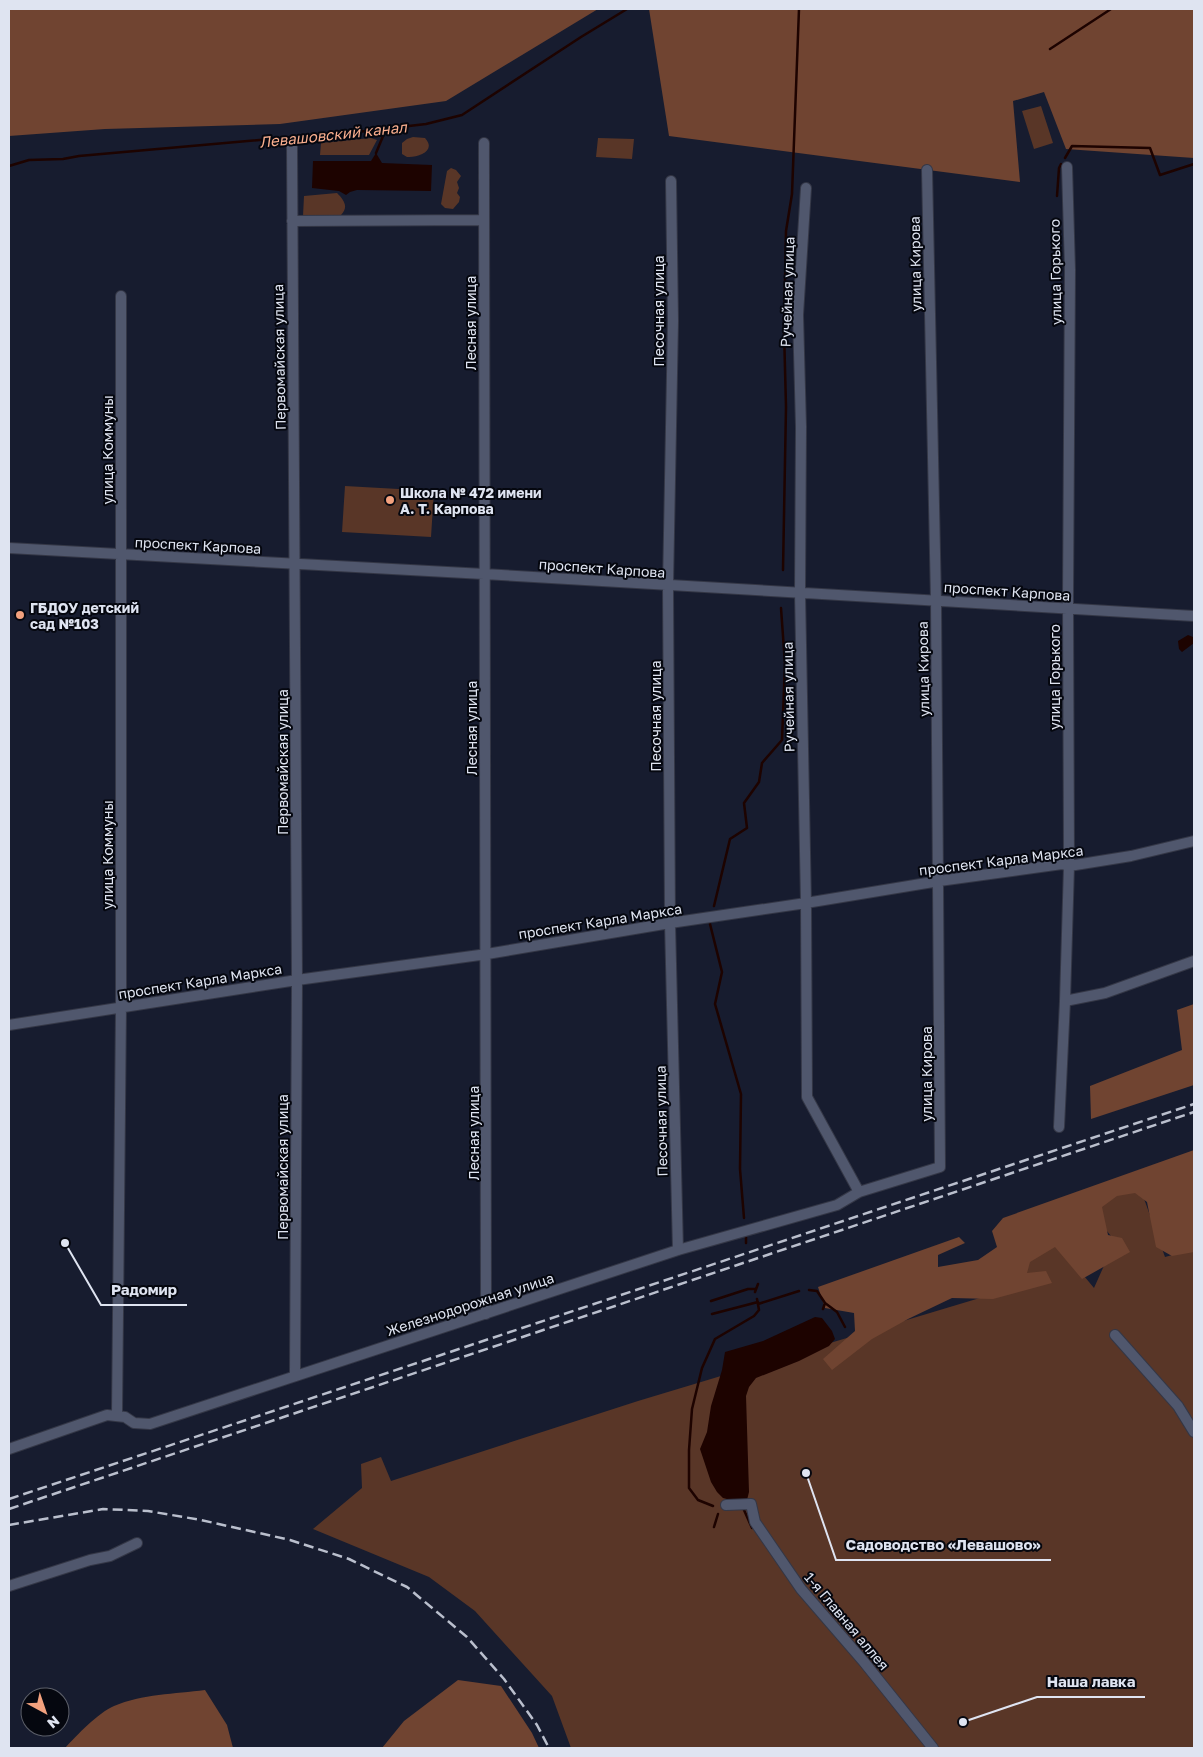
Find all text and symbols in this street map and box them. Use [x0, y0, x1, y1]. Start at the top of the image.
water label: Левашовский канал [258, 117, 409, 151]
street label: улица Кирова [906, 216, 924, 312]
street label: улица Горького [1046, 219, 1064, 325]
street label: Ручейная улица [777, 236, 797, 348]
street label: Песочная улица [650, 255, 667, 367]
street label: Лесная улица [462, 276, 479, 370]
street label: Первомайская улица [269, 284, 289, 430]
street label: улица Коммуны [99, 395, 116, 505]
place label: Школа № 472 имени А. Т. Карпова [400, 484, 541, 517]
marker: Школа № 472 имени А. Т. Карпова [384, 494, 396, 506]
street label: проспект Карпова [134, 533, 262, 557]
street label: проспект Карпова [538, 555, 666, 581]
street label: проспект Карпова [943, 578, 1071, 604]
place label: ГБДОУ детский сад №103 [30, 599, 139, 632]
marker: ГБДОУ детский сад №103 [14, 609, 26, 621]
street label: улица Кирова [914, 621, 932, 717]
street label: улица Горького [1046, 624, 1063, 730]
street label: Ручейная улица [779, 641, 797, 753]
street label: Песочная улица [647, 660, 664, 772]
street label: Лесная улица [463, 681, 480, 775]
street label: Первомайская улица [274, 689, 291, 835]
street label: улица Коммуны [99, 800, 116, 910]
street label: проспект Карла Маркса [918, 841, 1084, 879]
street label: проспект Карла Маркса [517, 900, 683, 942]
street label: проспект Карла Маркса [117, 960, 283, 1002]
street label: улица Кирова [918, 1026, 935, 1122]
street label: Песочная улица [652, 1065, 670, 1177]
street label: Лесная улица [465, 1086, 482, 1180]
street label: Первомайская улица [274, 1094, 291, 1240]
street label: Железнодорожная улица [384, 1269, 556, 1339]
callout: Радомир [101, 1275, 187, 1305]
text: Радомир [111, 1280, 177, 1298]
callout: Садоводство «Левашово» [836, 1530, 1051, 1560]
text: Садоводство «Левашово» [846, 1535, 1041, 1553]
street label: 1-я Главная аллея [801, 1569, 893, 1673]
callout: Наша лавка [1037, 1667, 1145, 1697]
text: Наша лавка [1047, 1672, 1136, 1690]
north arrow [20, 1687, 70, 1737]
text: N [44, 1712, 63, 1732]

